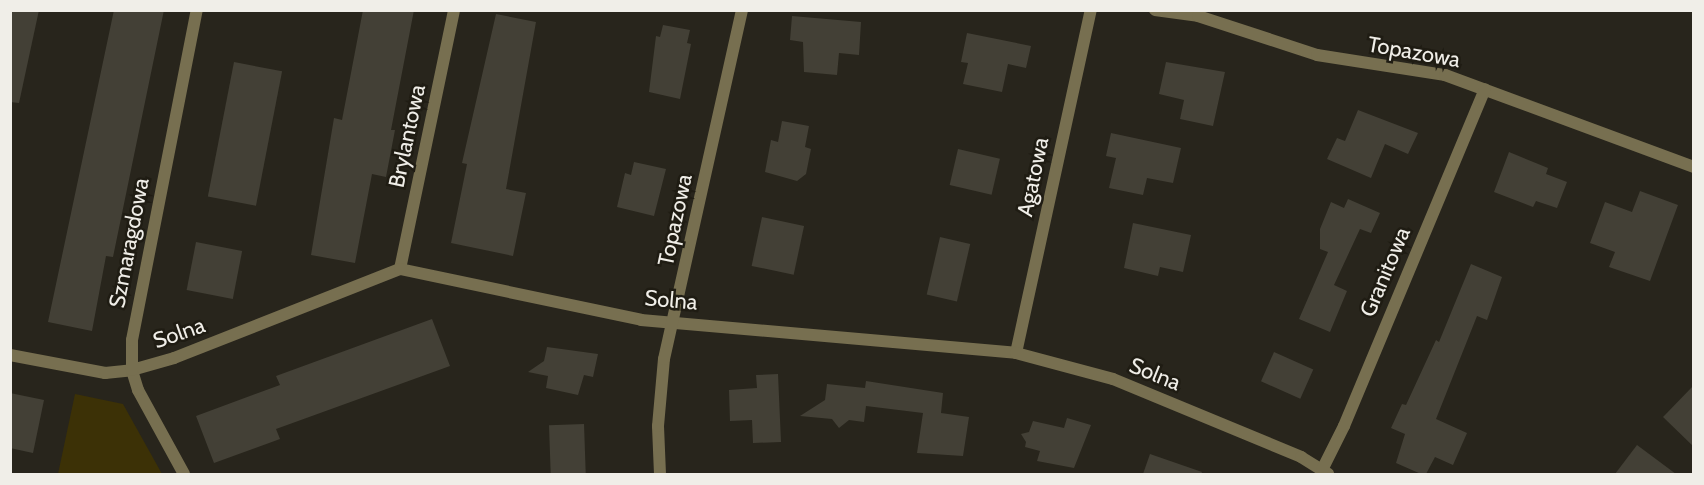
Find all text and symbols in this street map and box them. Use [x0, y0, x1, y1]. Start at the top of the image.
street label: Topazowa [1366, 31, 1462, 73]
street label: Brylantowa [383, 82, 431, 190]
street label: Agatowa [1012, 135, 1054, 219]
street label: Topazowa [652, 172, 698, 268]
street label: Szmaragdowa [103, 176, 155, 310]
street label: Granitowa [1354, 223, 1416, 321]
street label: Solna [643, 285, 699, 315]
street label: Solna [150, 312, 208, 354]
street label: Solna [1125, 352, 1185, 396]

